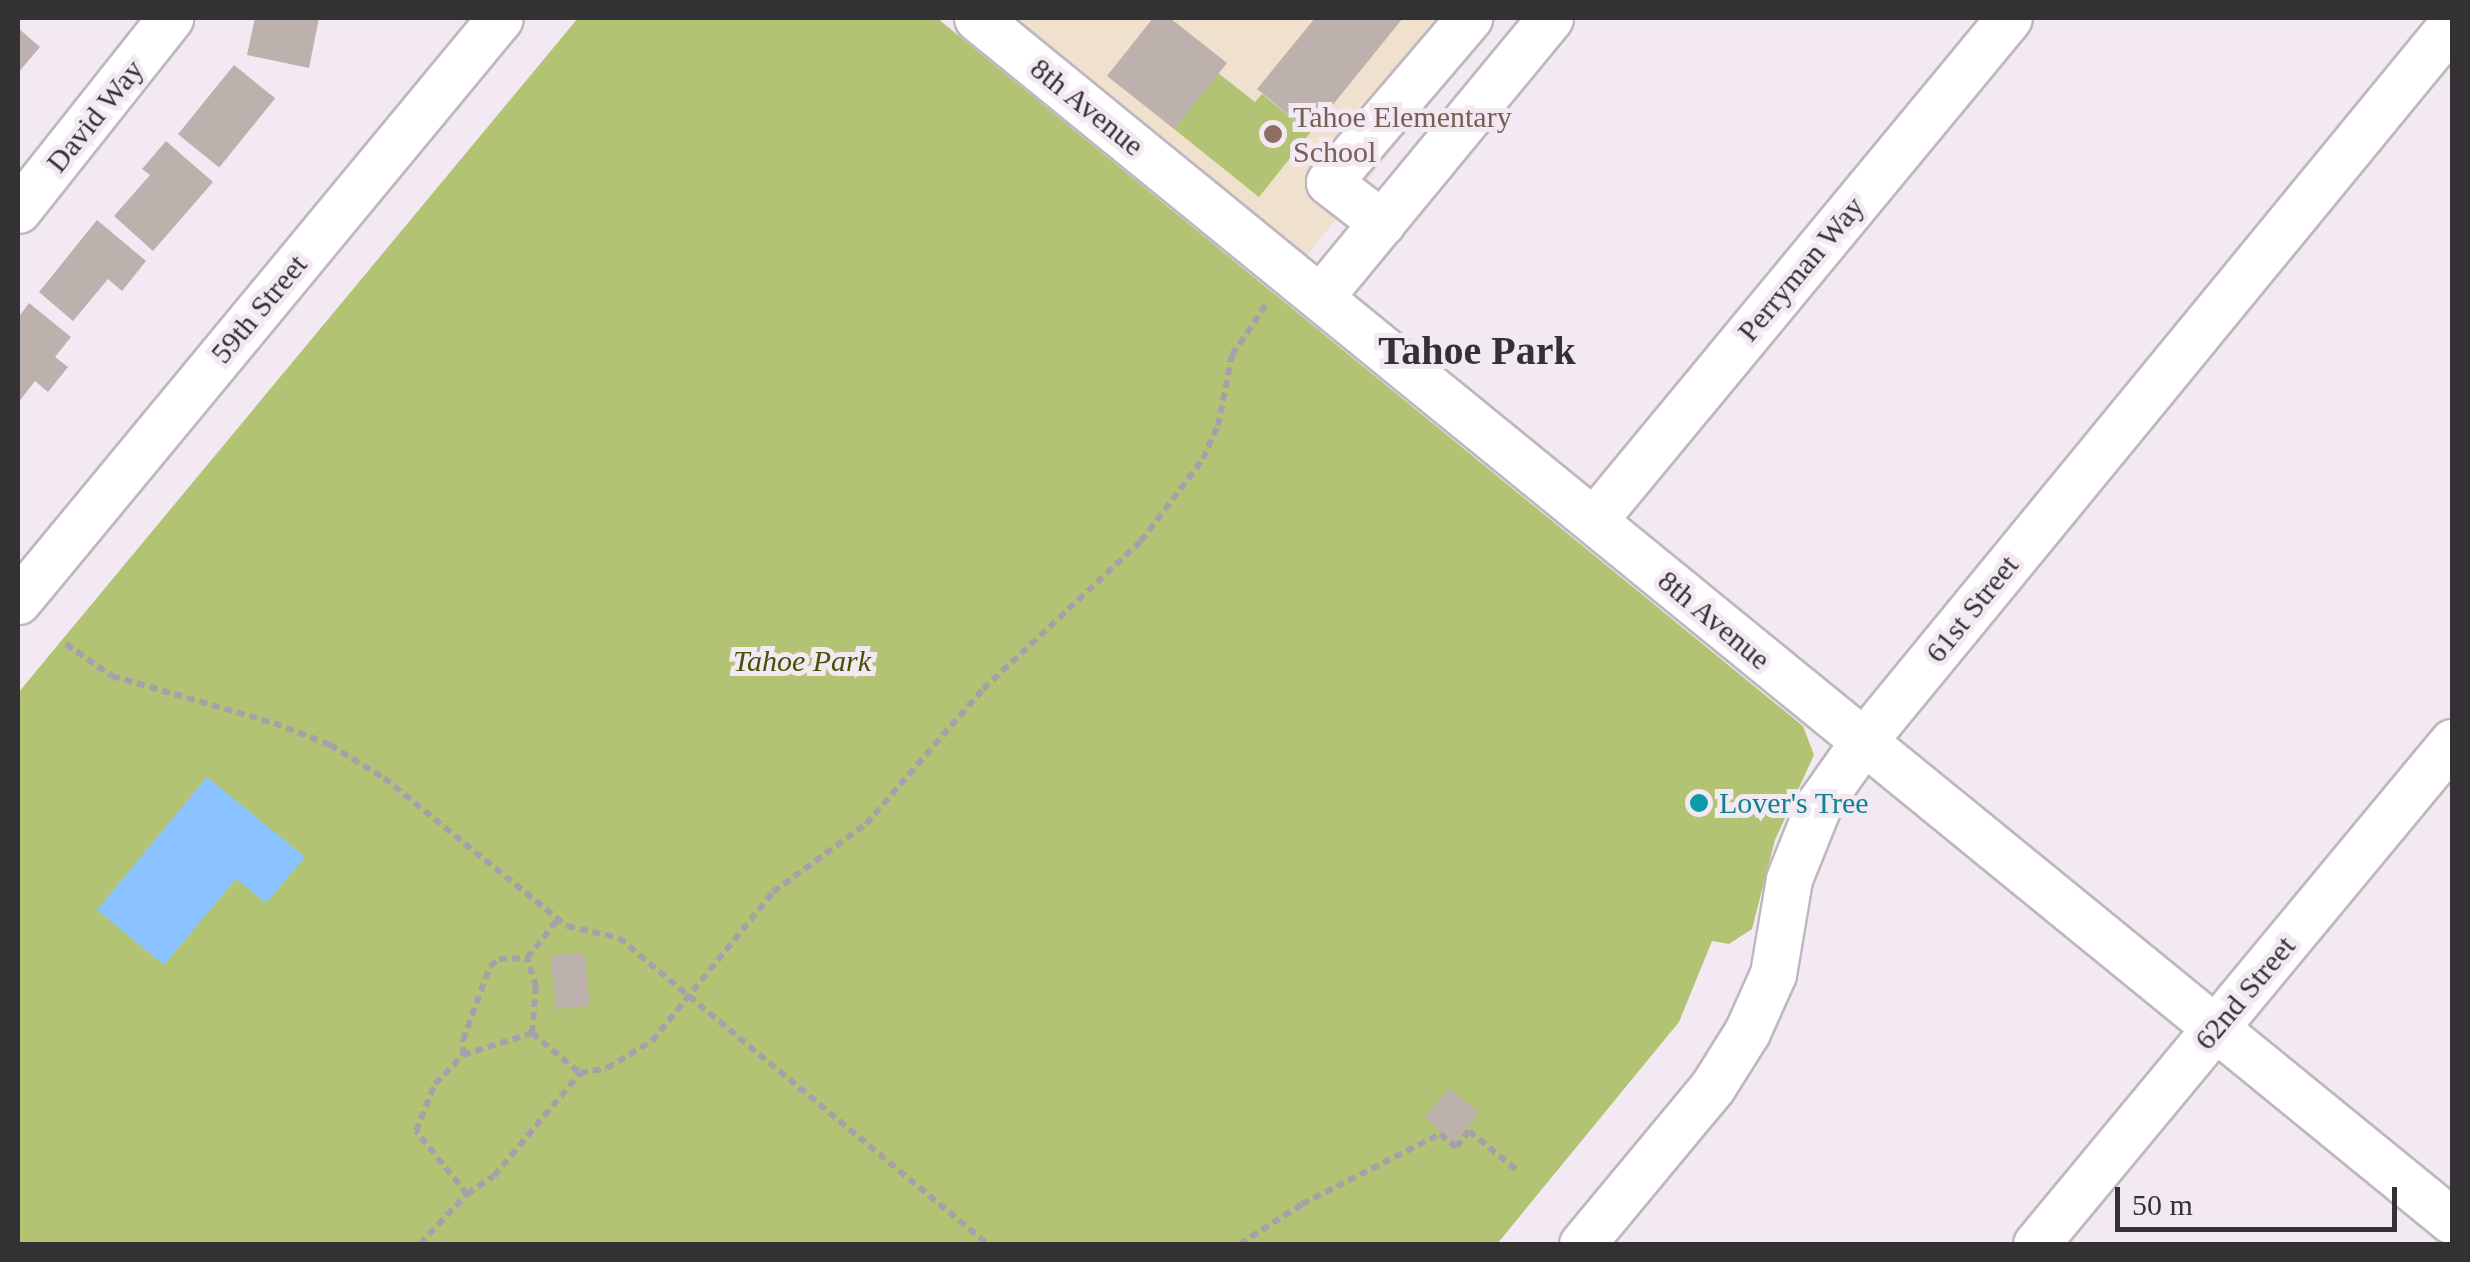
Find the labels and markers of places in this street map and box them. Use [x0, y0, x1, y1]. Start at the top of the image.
place label: Tahoe Elementary School [1293, 99, 1512, 170]
marker: Tahoe Elementary School [1262, 123, 1284, 145]
place label: Lover's Tree [1719, 785, 1869, 821]
marker: Lover's Tree [1688, 792, 1710, 814]

